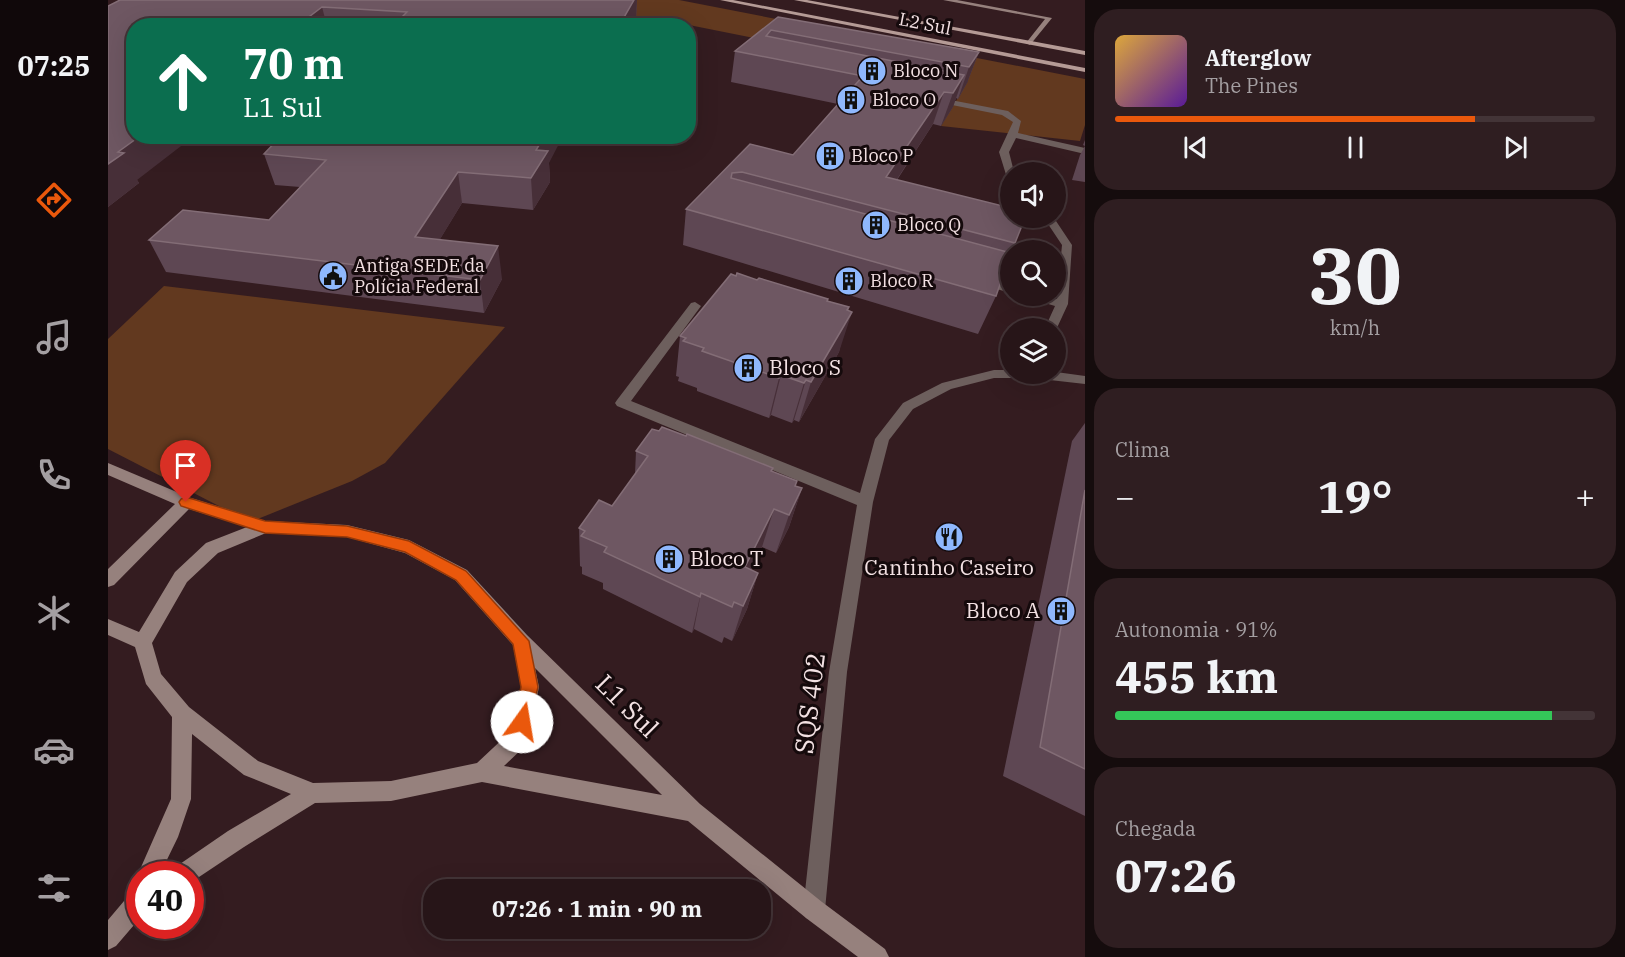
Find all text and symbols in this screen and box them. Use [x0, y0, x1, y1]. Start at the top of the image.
street label: L2 Sul [897, 7, 953, 40]
text: 70 m [243, 36, 344, 91]
icon: ahead [144, 42, 222, 120]
text: Afterglow [1205, 43, 1312, 72]
text: 07:25 [18, 48, 90, 83]
building icon: Bloco N [856, 55, 888, 87]
place label: Bloco N [893, 59, 958, 82]
text: The Pines [1205, 72, 1298, 99]
building icon: Bloco O [835, 84, 867, 116]
place label: Bloco O [872, 88, 936, 111]
text: L1 Sul [243, 89, 322, 124]
icon: previous [1179, 131, 1212, 164]
icon: pause [1339, 131, 1372, 164]
icon: next [1499, 131, 1532, 164]
building icon: Bloco P [814, 140, 846, 172]
place label: Bloco P [851, 144, 913, 167]
map controls [1000, 162, 1066, 384]
button: sound [1000, 162, 1066, 228]
icon: directions [33, 179, 75, 221]
building icon: Bloco Q [860, 209, 892, 241]
place label: Bloco Q [897, 213, 961, 236]
text: 30 [1308, 224, 1402, 325]
button: search [1000, 240, 1066, 306]
place label: Antiga SEDE da Polícia Federal [354, 254, 485, 298]
public building icon: Antiga SEDE da Polícia Federal [317, 260, 349, 292]
building icon: Bloco R [833, 265, 865, 297]
place label: Bloco R [870, 269, 933, 292]
text: km/h [1330, 314, 1380, 341]
icon: music [33, 316, 75, 358]
button: layers [1000, 318, 1066, 384]
building icon: Bloco S [732, 352, 764, 384]
place label: Bloco S [769, 353, 841, 381]
text: Clima [1115, 436, 1170, 463]
pin [160, 440, 211, 502]
icon: arrive [169, 449, 202, 482]
icon: phone [33, 454, 75, 496]
text: 19° [1317, 467, 1393, 525]
text: − [1115, 475, 1135, 518]
text: + [1575, 475, 1595, 518]
restaurant icon: Cantinho Caseiro [933, 521, 965, 553]
building icon: Bloco T [653, 543, 685, 575]
place label: Bloco T [690, 544, 763, 572]
place label: Cantinho Caseiro [864, 553, 1034, 581]
icon: climate [33, 592, 75, 634]
building icon: Bloco A [1045, 595, 1077, 627]
place label: Bloco A [966, 596, 1041, 624]
text: Autonomia · 91% [1115, 616, 1277, 643]
text: 455 km [1115, 647, 1278, 705]
street label: SQS 402 [786, 650, 832, 756]
street label: L1 Sul [589, 666, 667, 744]
position arrow [490, 690, 554, 754]
icon: car [33, 729, 75, 771]
text: Chegada [1115, 815, 1196, 842]
text: 07:26 [1115, 846, 1237, 904]
speed limit sign: 40 [126, 861, 204, 939]
icon: filters [33, 867, 75, 909]
text: 07:26 · 1 min · 90 m [492, 894, 702, 923]

